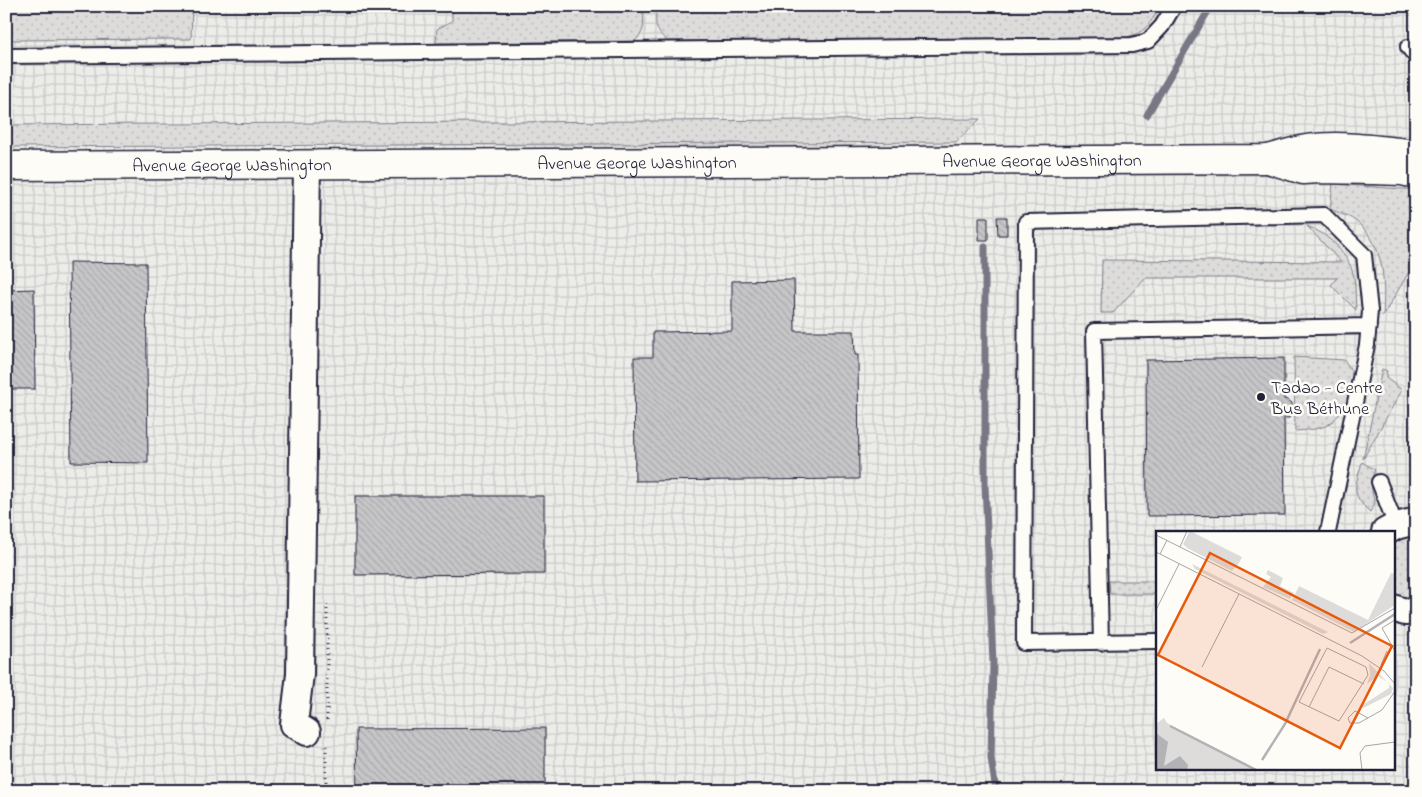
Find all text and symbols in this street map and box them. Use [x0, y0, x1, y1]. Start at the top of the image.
street label: Avenue George Washington [942, 149, 1142, 176]
street label: Avenue George Washington [537, 151, 737, 179]
street label: Avenue George Washington [132, 153, 332, 181]
place label: Tadao - Centre Bus Béthune [1270, 376, 1383, 423]
marker: Tadao - Centre Bus Béthune [1255, 391, 1267, 403]
inset map [1156, 531, 1394, 770]

